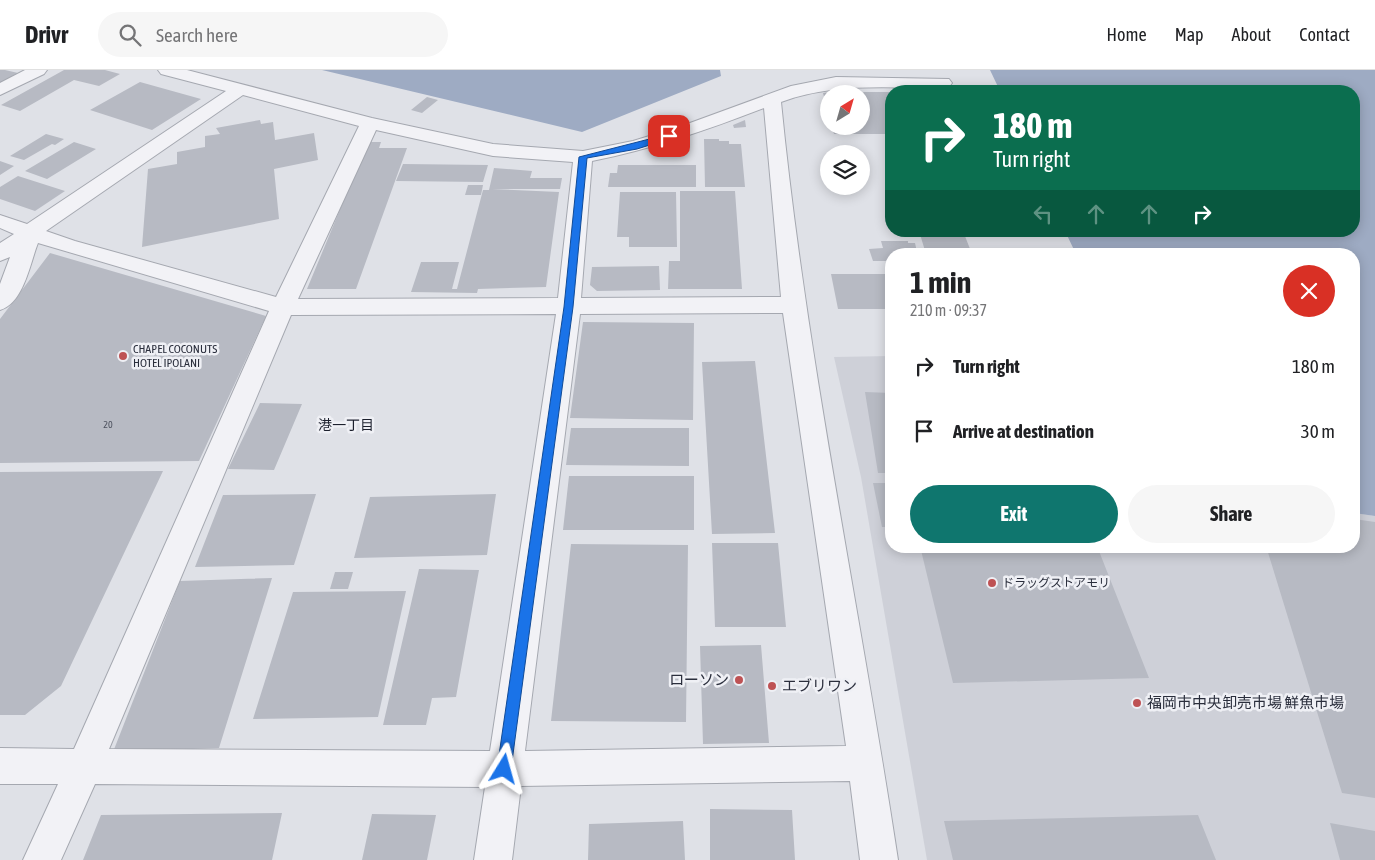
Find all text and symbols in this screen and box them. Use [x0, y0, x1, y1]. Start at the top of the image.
search box [98, 12, 448, 57]
text: Drivr [25, 21, 68, 48]
icon: search [116, 21, 144, 49]
text: Search here [156, 24, 238, 46]
text: Home [1107, 24, 1147, 45]
text: Map [1175, 24, 1204, 45]
text: About [1232, 24, 1271, 45]
text: Contact [1299, 24, 1350, 45]
north arrow [820, 85, 870, 135]
map controls [820, 85, 870, 195]
icon: right [910, 105, 975, 170]
text: 180 m [993, 105, 1072, 145]
pin [648, 115, 690, 157]
icon: arrive [655, 122, 683, 150]
button: layers [820, 145, 870, 195]
text: Turn right [993, 146, 1070, 172]
icon: left [1029, 200, 1057, 228]
icon: ahead [1082, 200, 1110, 228]
icon: ahead [1135, 200, 1163, 228]
icon: right [1188, 200, 1216, 228]
text: 1 min [910, 265, 971, 299]
button: close [1283, 265, 1335, 317]
text: 210 m · 09:37 [910, 301, 987, 319]
place label: CHAPEL COCONUTS HOTEL IPOLANI [133, 342, 217, 370]
marker: CHAPEL COCONUTS HOTEL IPOLANI [117, 350, 129, 362]
icon: right [910, 352, 938, 380]
text: Turn right [953, 355, 1020, 377]
text: 180 m [1292, 355, 1335, 377]
district label: 港一丁目 [318, 417, 374, 433]
icon: arrive [910, 417, 938, 445]
house number: 20 [103, 419, 113, 430]
text: Arrive at destination [953, 420, 1094, 442]
text: 30 m [1301, 420, 1335, 442]
button: Exit [910, 485, 1118, 543]
button: Share [1128, 485, 1335, 543]
place label: ドラッグストアモリ [1002, 576, 1110, 590]
marker: ドラッグストアモリ [986, 577, 998, 589]
place label: ローソン [669, 671, 729, 688]
marker: ローソン [733, 674, 745, 686]
place label: エブリワン [782, 677, 857, 694]
marker: エブリワン [766, 680, 778, 692]
place label: 福岡市中央卸売市場 鮮魚市場 [1147, 694, 1344, 711]
marker: 福岡市中央卸売市場 鮮魚市場 [1131, 697, 1143, 709]
position arrow [477, 742, 529, 794]

